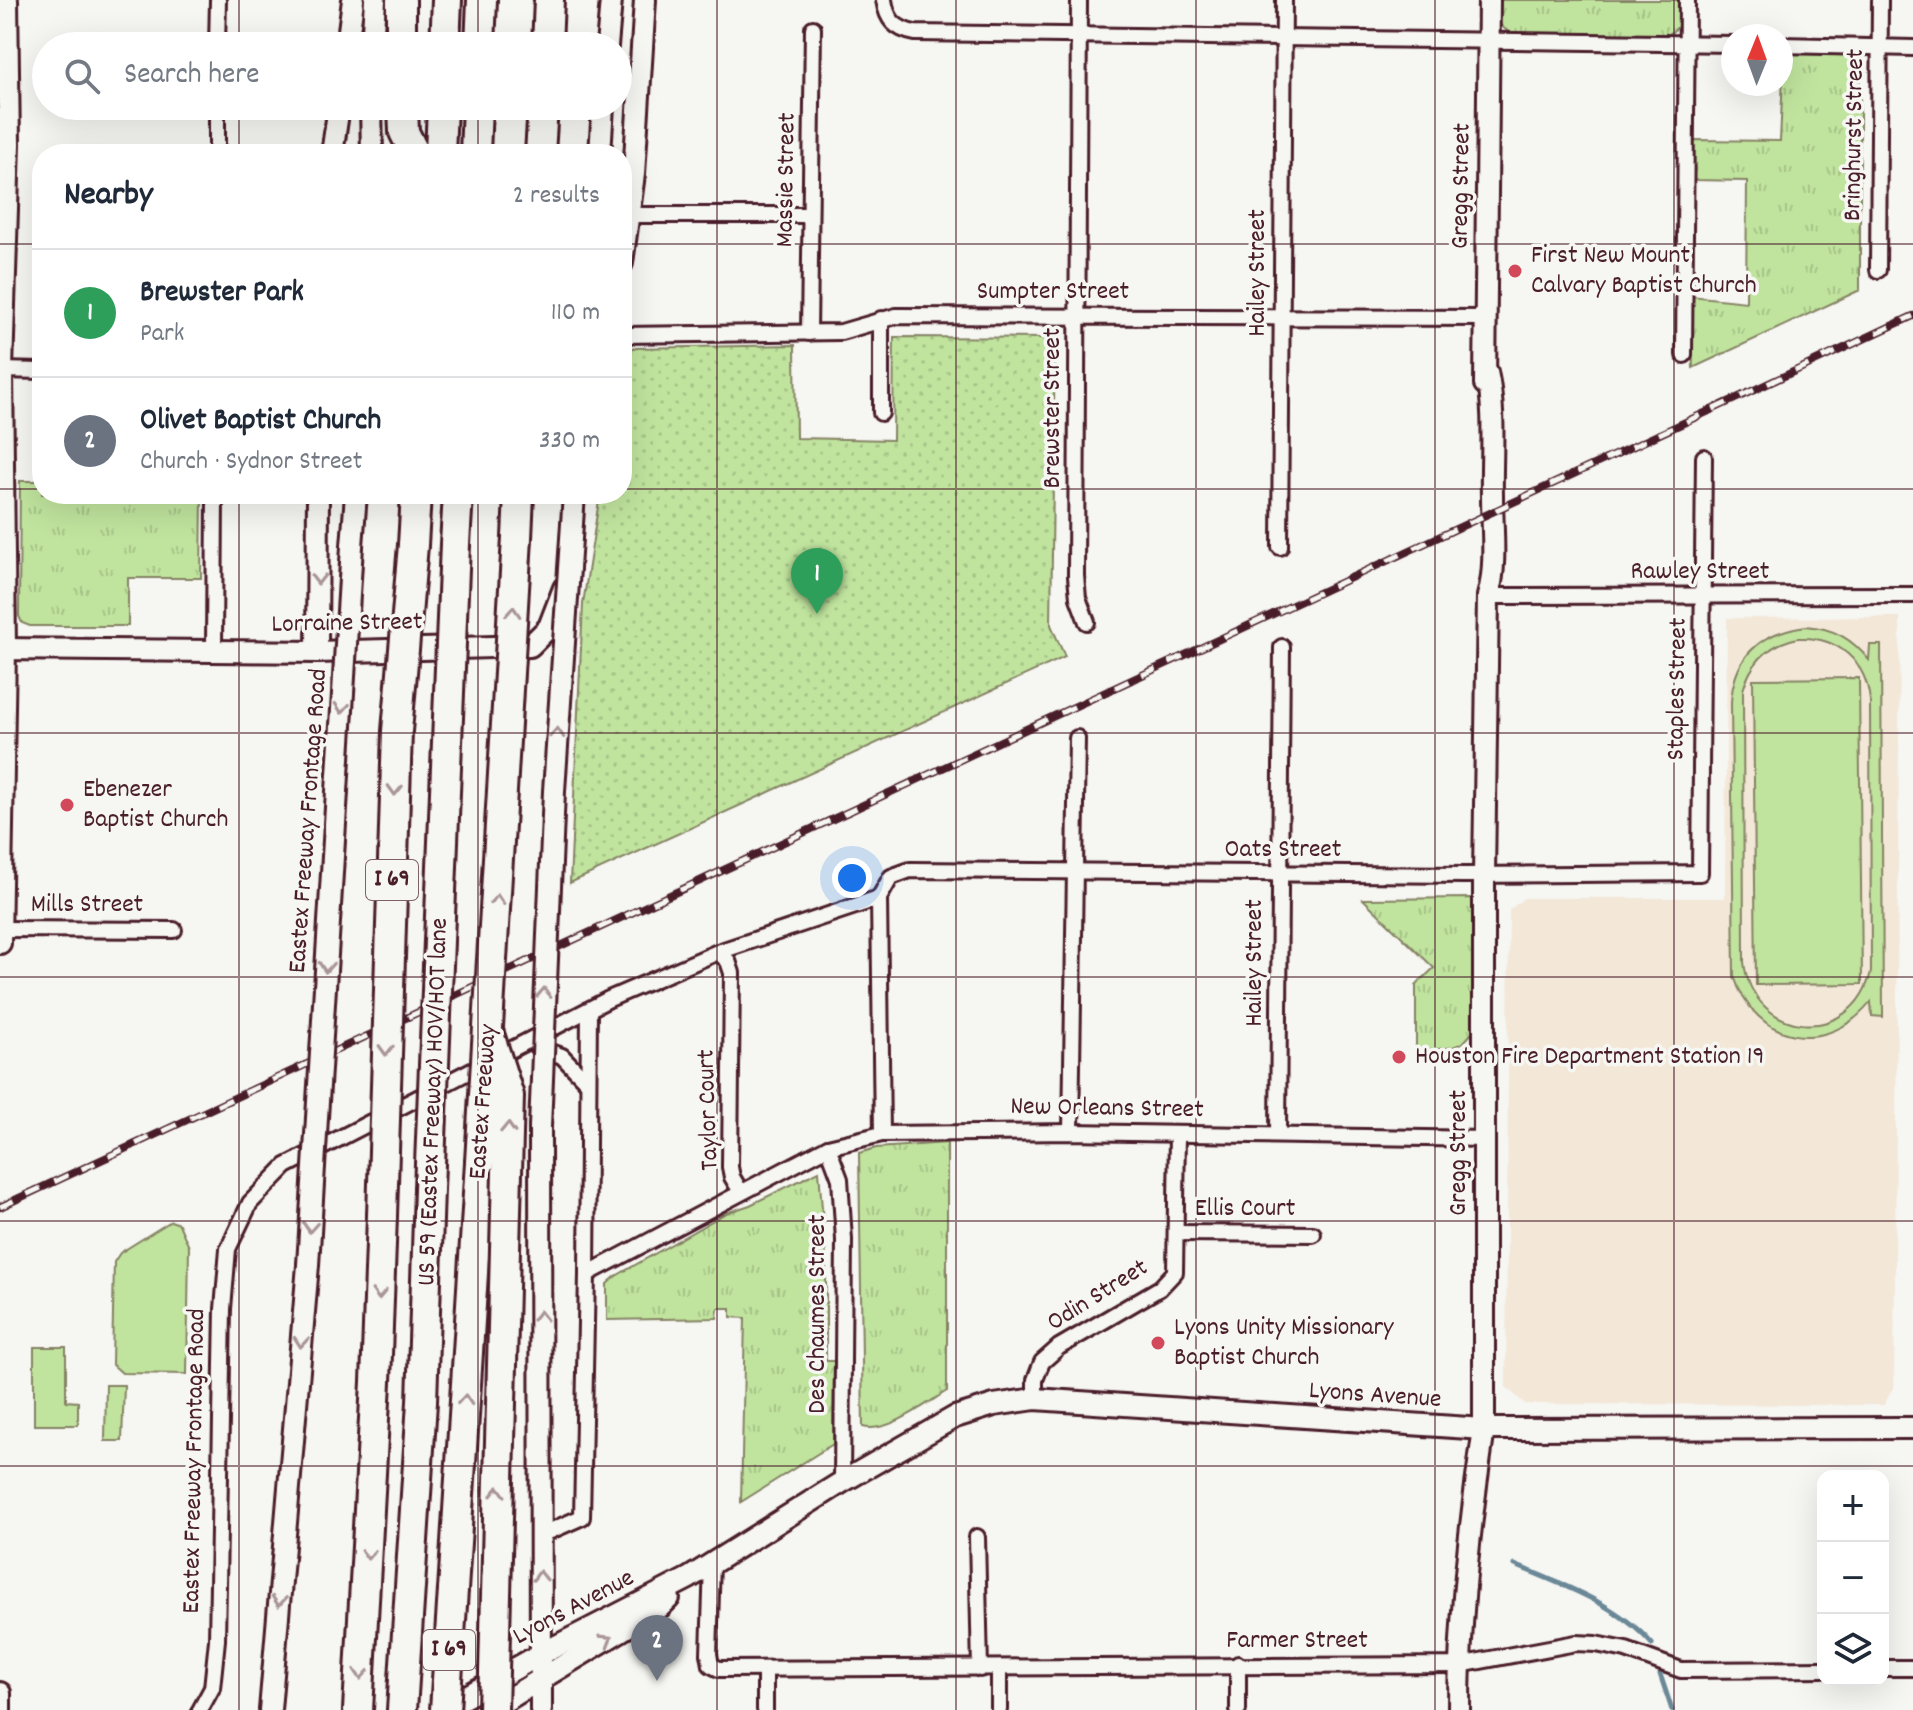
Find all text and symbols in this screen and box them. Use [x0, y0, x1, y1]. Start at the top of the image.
north arrow [1721, 24, 1793, 96]
search box [32, 32, 632, 120]
street label: Bringhurst Street [1835, 48, 1875, 222]
icon: search [60, 54, 104, 98]
text: Search here [124, 55, 260, 98]
street label: Massie Street [767, 112, 807, 248]
street label: Gregg Street [1442, 122, 1482, 249]
text: Nearby [64, 172, 153, 221]
text: 2 results [513, 178, 600, 215]
street label: Hailey Street [1240, 209, 1277, 337]
place label: First New Mount Calvary Baptist Church [1531, 238, 1757, 305]
marker: First New Mount Calvary Baptist Church [1506, 262, 1524, 280]
text: Brewster Park [140, 273, 304, 316]
street label: Sumpter Street [977, 274, 1130, 311]
text: 1 [87, 295, 93, 332]
text: 110 m [551, 295, 600, 332]
text: Park [140, 316, 184, 353]
street label: Brewster Street [1035, 327, 1072, 488]
text: Olivet Baptist Church [140, 401, 381, 444]
text: 2 [84, 423, 96, 460]
text: 330 m [539, 423, 600, 460]
text: Church · Sydnor Street [140, 444, 362, 481]
pin: 1 [791, 548, 843, 614]
street label: Rawley Street [1631, 554, 1770, 591]
one-way arrow [309, 573, 327, 586]
street label: Lorraine Street [271, 604, 423, 644]
one-way arrow [504, 605, 521, 618]
street label: Staples Street [1658, 617, 1698, 761]
street label: Eastex Freeway Frontage Road [280, 668, 338, 974]
one-way arrow [334, 702, 351, 715]
one-way arrow [548, 726, 565, 739]
place label: Ebenezer Baptist Church [83, 772, 228, 839]
one-way arrow [386, 784, 403, 797]
marker: Ebenezer Baptist Church [58, 796, 76, 814]
street label: Oats Street [1225, 832, 1342, 869]
your location [832, 858, 872, 898]
road number: I 69 [366, 860, 418, 900]
street label: Mills Street [31, 887, 144, 924]
one-way arrow [488, 893, 505, 906]
street label: Hailey Street [1237, 899, 1274, 1027]
street label: US 59 (Eastex Freeway) HOV/HOT lane [409, 917, 459, 1287]
one-way arrow [318, 961, 335, 974]
one-way arrow [535, 986, 552, 999]
street label: Eastex Freeway [460, 1023, 508, 1181]
place label: Houston Fire Department Station 19 [1415, 1039, 1764, 1076]
one-way arrow [377, 1044, 394, 1057]
street label: Taylor Court [688, 1048, 730, 1171]
marker: Houston Fire Department Station 19 [1390, 1048, 1408, 1066]
street label: New Orleans Street [1010, 1089, 1204, 1129]
street label: Gregg Street [1441, 1090, 1478, 1216]
one-way arrow [499, 1121, 516, 1134]
street label: Ellis Court [1195, 1191, 1296, 1228]
street label: Des Chaumes Street [800, 1214, 837, 1414]
one-way arrow [302, 1221, 319, 1234]
street label: Odin Street [1040, 1250, 1156, 1342]
one-way arrow [371, 1288, 388, 1301]
street label: Eastex Freeway Frontage Road [174, 1308, 216, 1614]
one-way arrow [531, 1309, 549, 1322]
place label: Lyons Unity Missionary Baptist Church [1174, 1310, 1394, 1377]
marker: Lyons Unity Missionary Baptist Church [1149, 1334, 1167, 1352]
one-way arrow [293, 1336, 310, 1349]
street label: Lyons Avenue [1307, 1373, 1443, 1419]
one-way arrow [456, 1393, 473, 1406]
map controls [1817, 1470, 1889, 1686]
button: + [1817, 1470, 1889, 1542]
one-way arrow [490, 1485, 507, 1498]
button: − [1817, 1542, 1889, 1614]
one-way arrow [360, 1548, 377, 1561]
street label: Lyons Avenue [507, 1560, 641, 1656]
one-way arrow [532, 1569, 549, 1582]
one-way arrow [271, 1595, 288, 1608]
button: layers [1817, 1614, 1889, 1686]
pin: 2 [631, 1615, 683, 1681]
street label: Farmer Street [1226, 1623, 1368, 1660]
road number: I 69 [423, 1630, 475, 1670]
one-way arrow [598, 1634, 613, 1649]
one-way arrow [353, 1668, 370, 1681]

